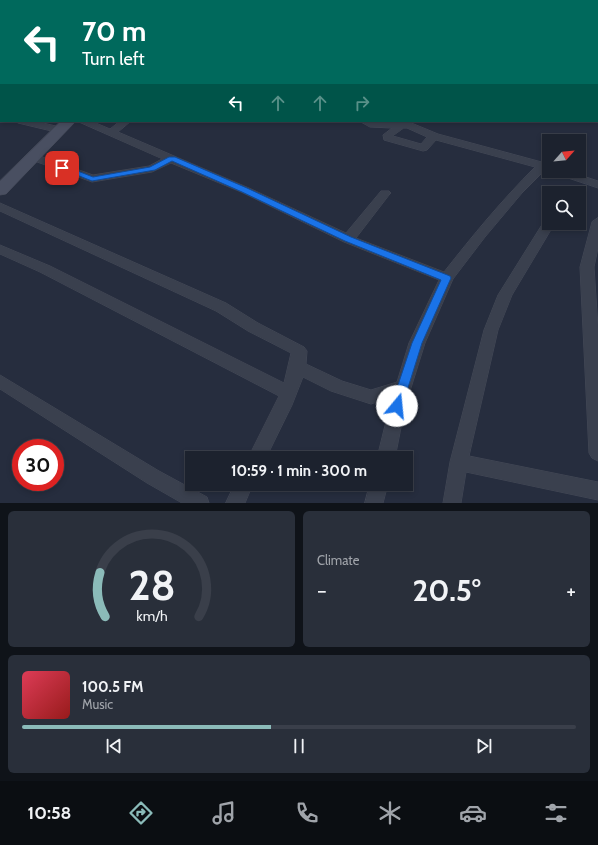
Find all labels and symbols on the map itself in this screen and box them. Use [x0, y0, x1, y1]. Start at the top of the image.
north arrow [542, 134, 586, 178]
pin [45, 151, 79, 185]
position arrow [376, 385, 418, 427]
speed limit sign: 30 [12, 439, 64, 491]

